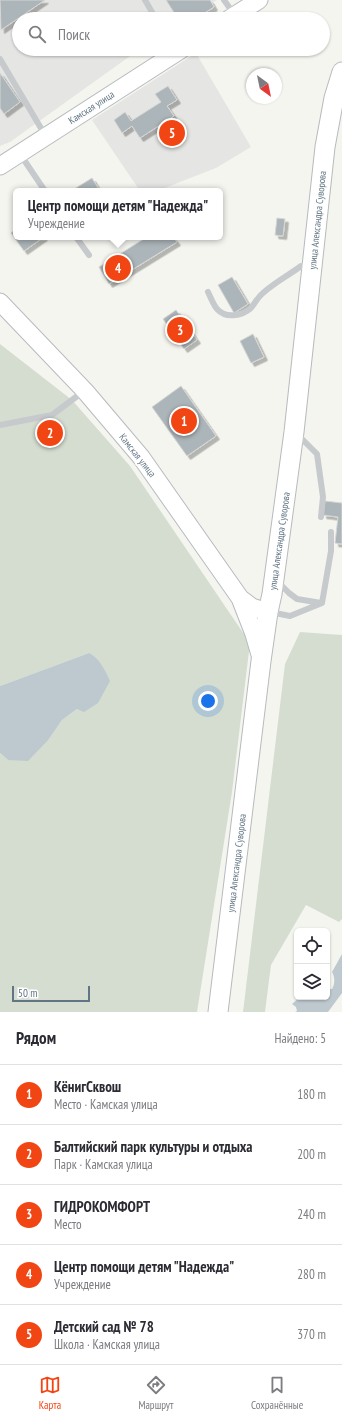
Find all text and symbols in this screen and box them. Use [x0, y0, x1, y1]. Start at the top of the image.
search box [12, 12, 330, 56]
icon: search [26, 23, 48, 45]
text: Поиск [58, 25, 90, 44]
north arrow [246, 68, 282, 104]
street label: Камская улица [66, 88, 117, 127]
pin: 5 [159, 118, 185, 148]
street label: улица Александра Суворова [306, 170, 329, 270]
popup [13, 188, 223, 240]
text: Центр помощи детям "Надежда" [28, 196, 208, 215]
text: Учреждение [28, 215, 85, 232]
pin: 4 [105, 253, 131, 283]
pin: 3 [167, 315, 193, 345]
pin: 1 [171, 406, 197, 436]
pin: 2 [37, 418, 63, 448]
street label: Камская улица [116, 431, 159, 480]
street label: улица Александра Суворова [266, 491, 293, 591]
your location [198, 691, 218, 711]
street label: улица Александра Суворова [224, 813, 249, 913]
map controls [294, 928, 330, 1000]
button: locate [294, 928, 330, 964]
button: layers [294, 964, 330, 1000]
scale bar [12, 984, 90, 1003]
text: 50 m [18, 986, 37, 1000]
text: Рядом [16, 1027, 56, 1049]
text: Найдено: 5 [275, 1030, 326, 1047]
text: КёнигСквош [54, 1077, 121, 1096]
text: 1 [26, 1086, 32, 1103]
text: 180 m [297, 1086, 326, 1103]
text: Место · Камская улица [54, 1096, 158, 1113]
text: Балтийский парк культуры и отдыха [54, 1137, 253, 1156]
text: 2 [26, 1146, 32, 1163]
text: 200 m [297, 1146, 326, 1163]
text: Парк · Камская улица [54, 1156, 153, 1173]
text: ГИДРОКОМФОРТ [54, 1197, 150, 1216]
text: 3 [26, 1206, 32, 1223]
text: 240 m [297, 1206, 326, 1223]
text: Место [54, 1216, 82, 1233]
text: Центр помощи детям "Надежда" [54, 1257, 234, 1276]
text: 4 [26, 1266, 32, 1283]
text: 280 m [297, 1266, 326, 1283]
text: Учреждение [54, 1276, 111, 1293]
text: Детский сад № 78 [54, 1317, 154, 1336]
text: 5 [26, 1326, 32, 1343]
text: 370 m [297, 1326, 326, 1343]
text: Школа · Камская улица [54, 1336, 160, 1353]
tab: Карта [39, 1374, 61, 1412]
tab: Маршрут [138, 1374, 174, 1412]
tab: Сохранённые [251, 1374, 303, 1412]

